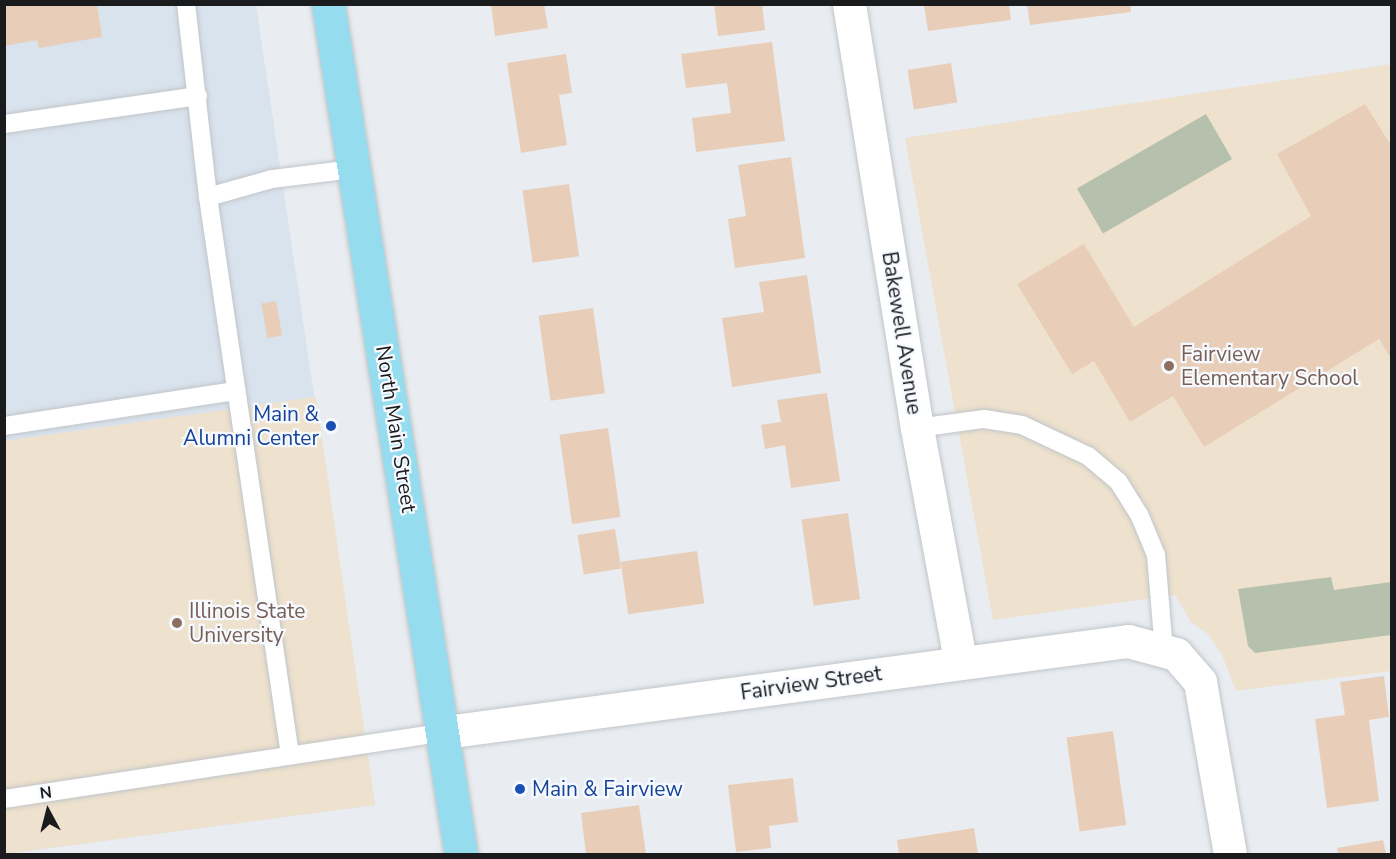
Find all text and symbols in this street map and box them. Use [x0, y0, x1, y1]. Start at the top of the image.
street label: Bakewell Avenue [877, 250, 927, 416]
place label: Fairview Elementary School [1181, 341, 1359, 391]
street label: North Main Street [370, 344, 422, 514]
marker: Fairview Elementary School [1162, 359, 1176, 373]
place label: Main & Alumni Center [183, 401, 319, 451]
marker: Main & Alumni Center [324, 419, 338, 433]
place label: Illinois State University [189, 598, 305, 648]
marker: Illinois State University [170, 616, 184, 630]
street label: Fairview Street [739, 661, 883, 705]
place label: Main & Fairview [532, 776, 683, 802]
north arrow [18, 781, 78, 841]
text: N [39, 781, 53, 805]
marker: Main & Fairview [513, 782, 527, 796]

